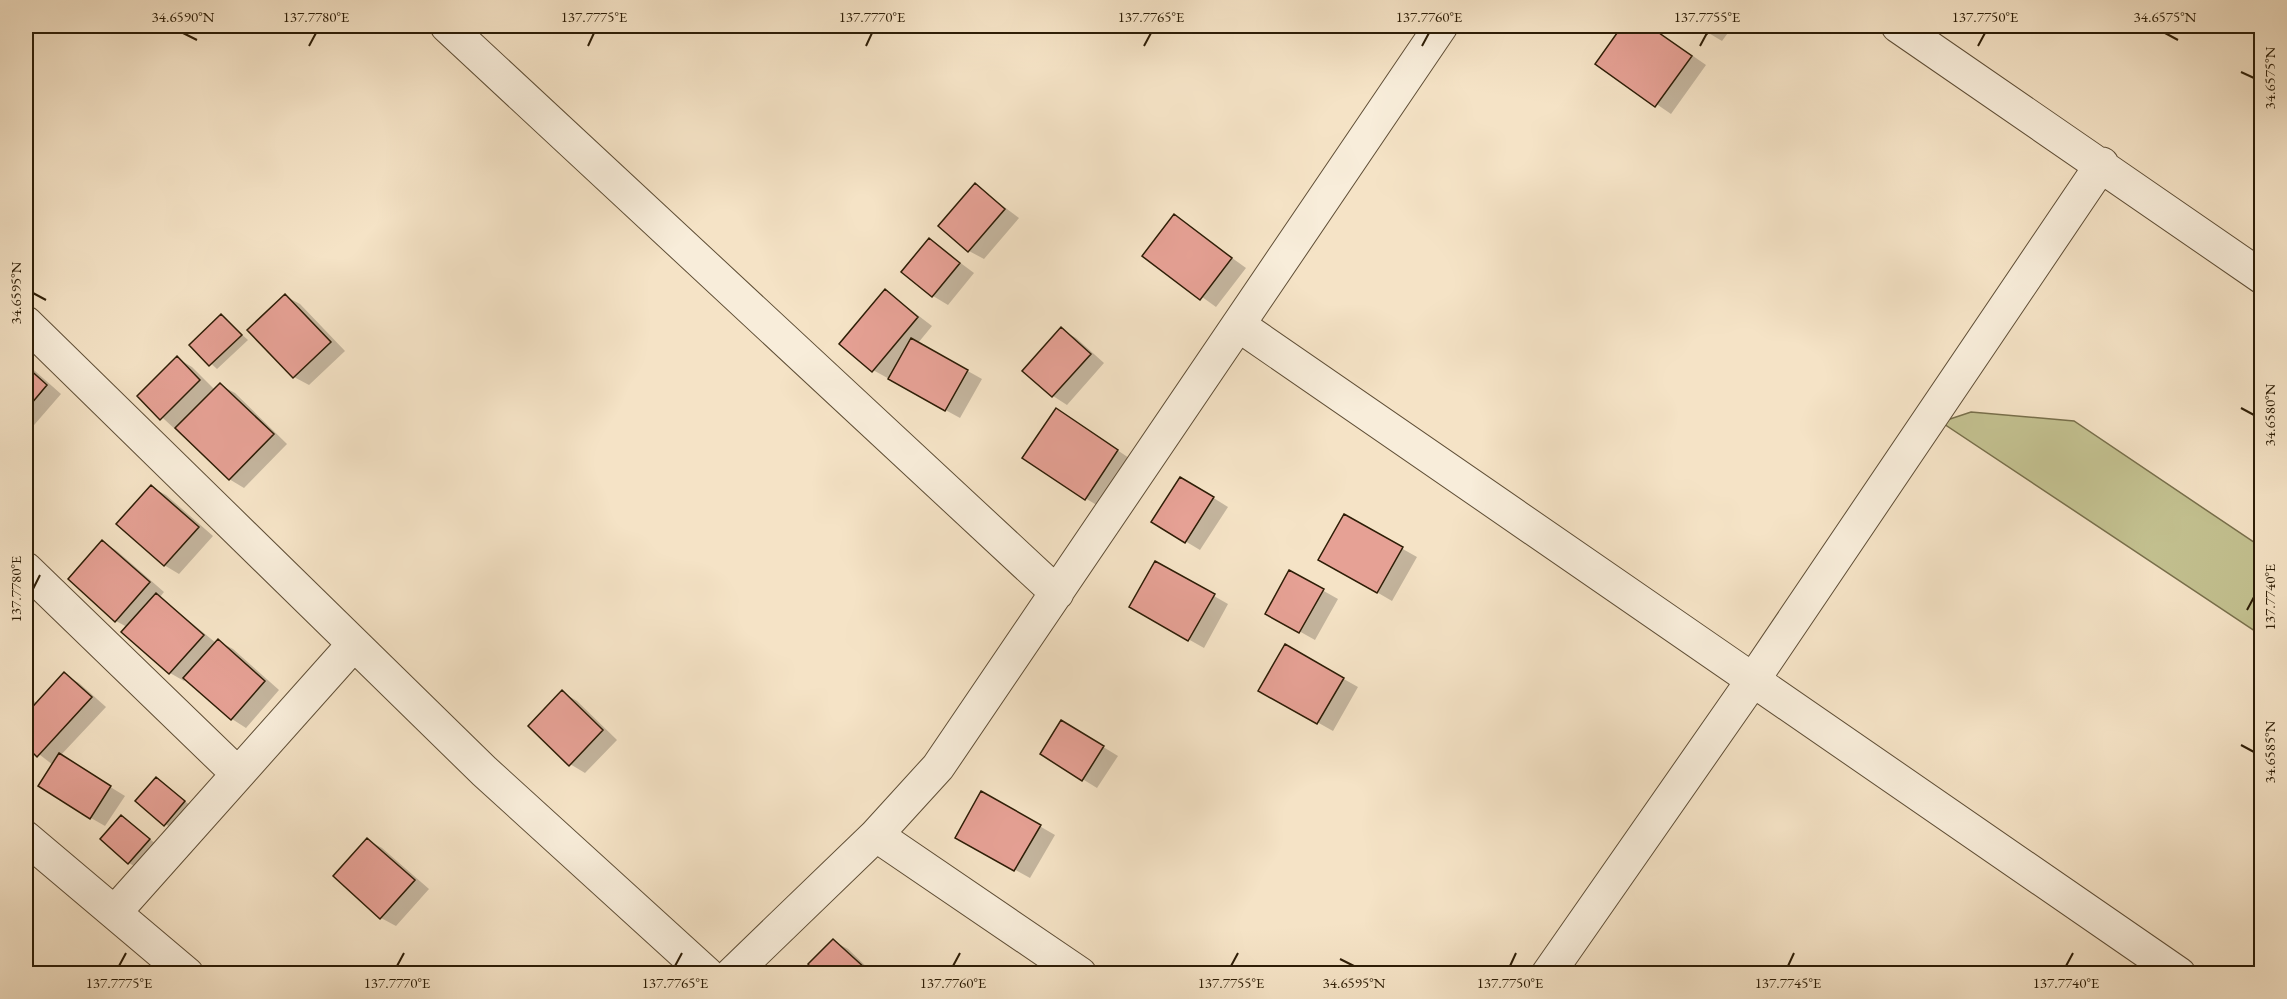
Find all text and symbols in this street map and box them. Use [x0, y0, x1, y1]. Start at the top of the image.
text: 34.6590°N [152, 7, 215, 26]
text: 137.7780°E [283, 7, 350, 26]
text: 137.7775°E [561, 7, 628, 26]
text: 137.7770°E [839, 7, 906, 26]
text: 137.7765°E [1118, 7, 1185, 26]
text: 137.7760°E [1396, 7, 1463, 26]
text: 137.7755°E [1674, 7, 1741, 26]
text: 137.7750°E [1952, 7, 2019, 26]
text: 34.6575°N [2134, 7, 2197, 26]
text: 34.6575°N [2260, 46, 2279, 109]
text: 34.6595°N [6, 261, 25, 324]
text: 34.6580°N [2260, 383, 2279, 446]
text: 137.7780°E [6, 555, 25, 622]
text: 137.7740°E [2260, 563, 2279, 630]
text: 34.6585°N [2260, 720, 2279, 783]
text: 137.7775°E [86, 973, 153, 992]
text: 137.7770°E [364, 973, 431, 992]
text: 137.7765°E [642, 973, 709, 992]
text: 137.7760°E [920, 973, 987, 992]
text: 137.7755°E [1198, 973, 1265, 992]
text: 34.6595°N [1323, 973, 1386, 992]
text: 137.7750°E [1477, 973, 1544, 992]
text: 137.7745°E [1755, 973, 1822, 992]
text: 137.7740°E [2033, 973, 2100, 992]

